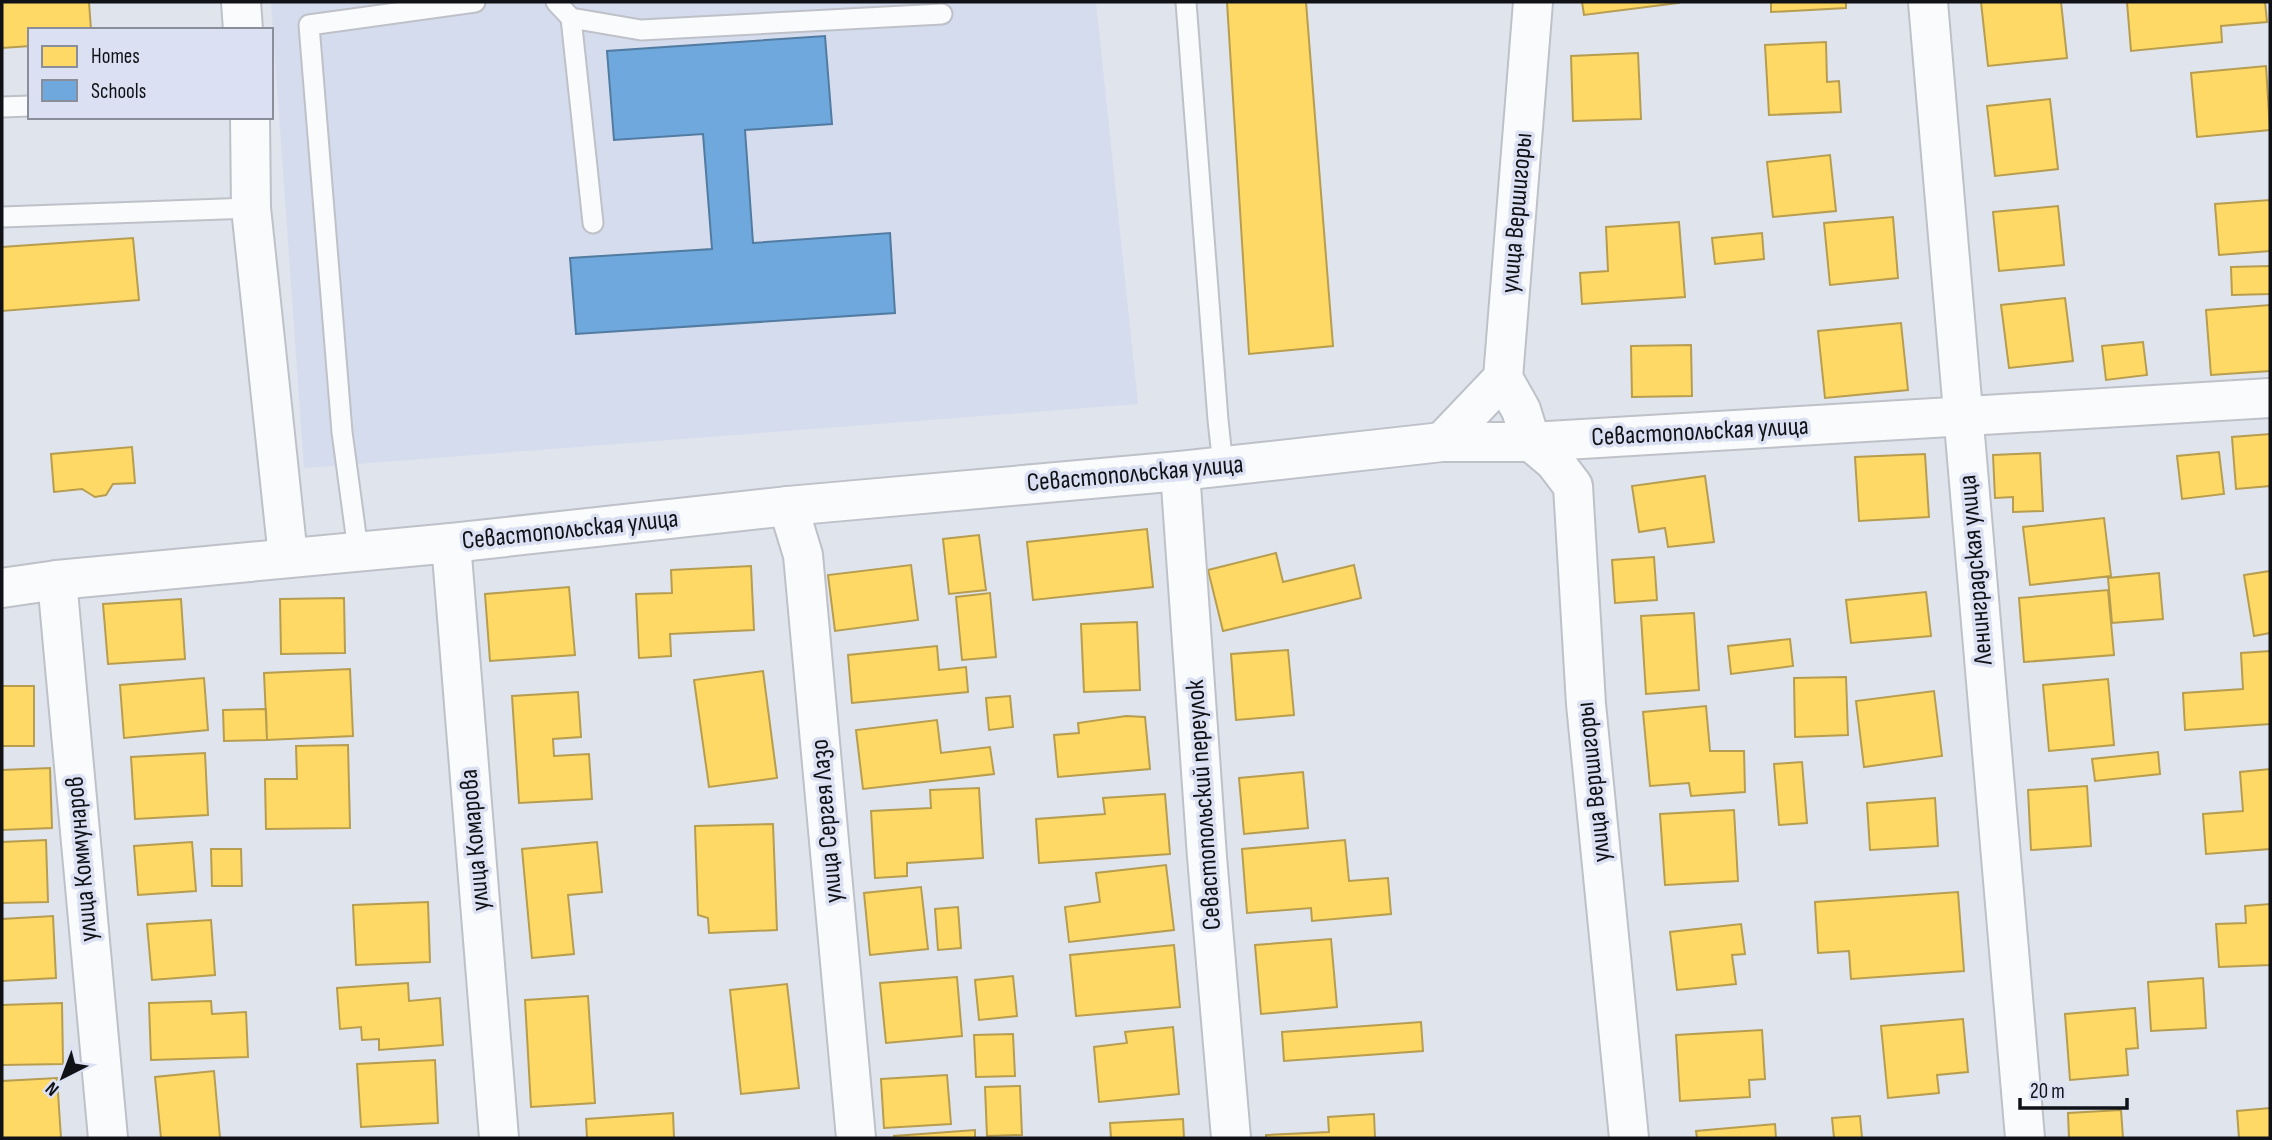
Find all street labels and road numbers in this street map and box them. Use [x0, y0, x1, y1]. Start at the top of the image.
street label: улица Вершигоры [1495, 131, 1539, 295]
street label: Севастопольская улица [1591, 411, 1809, 453]
street label: Севастопольская улица [1025, 449, 1245, 499]
street label: Ленинградская улица [1952, 474, 2000, 667]
street label: Севастопольская улица [460, 503, 680, 557]
street label: Севастопольский переулок [1180, 679, 1228, 931]
street label: улица Вершигоры [1570, 700, 1618, 864]
street label: улица Сергея Лазо [804, 738, 850, 904]
street label: улица Комарова [453, 768, 497, 912]
street label: улица Коммунаров [59, 775, 105, 943]

